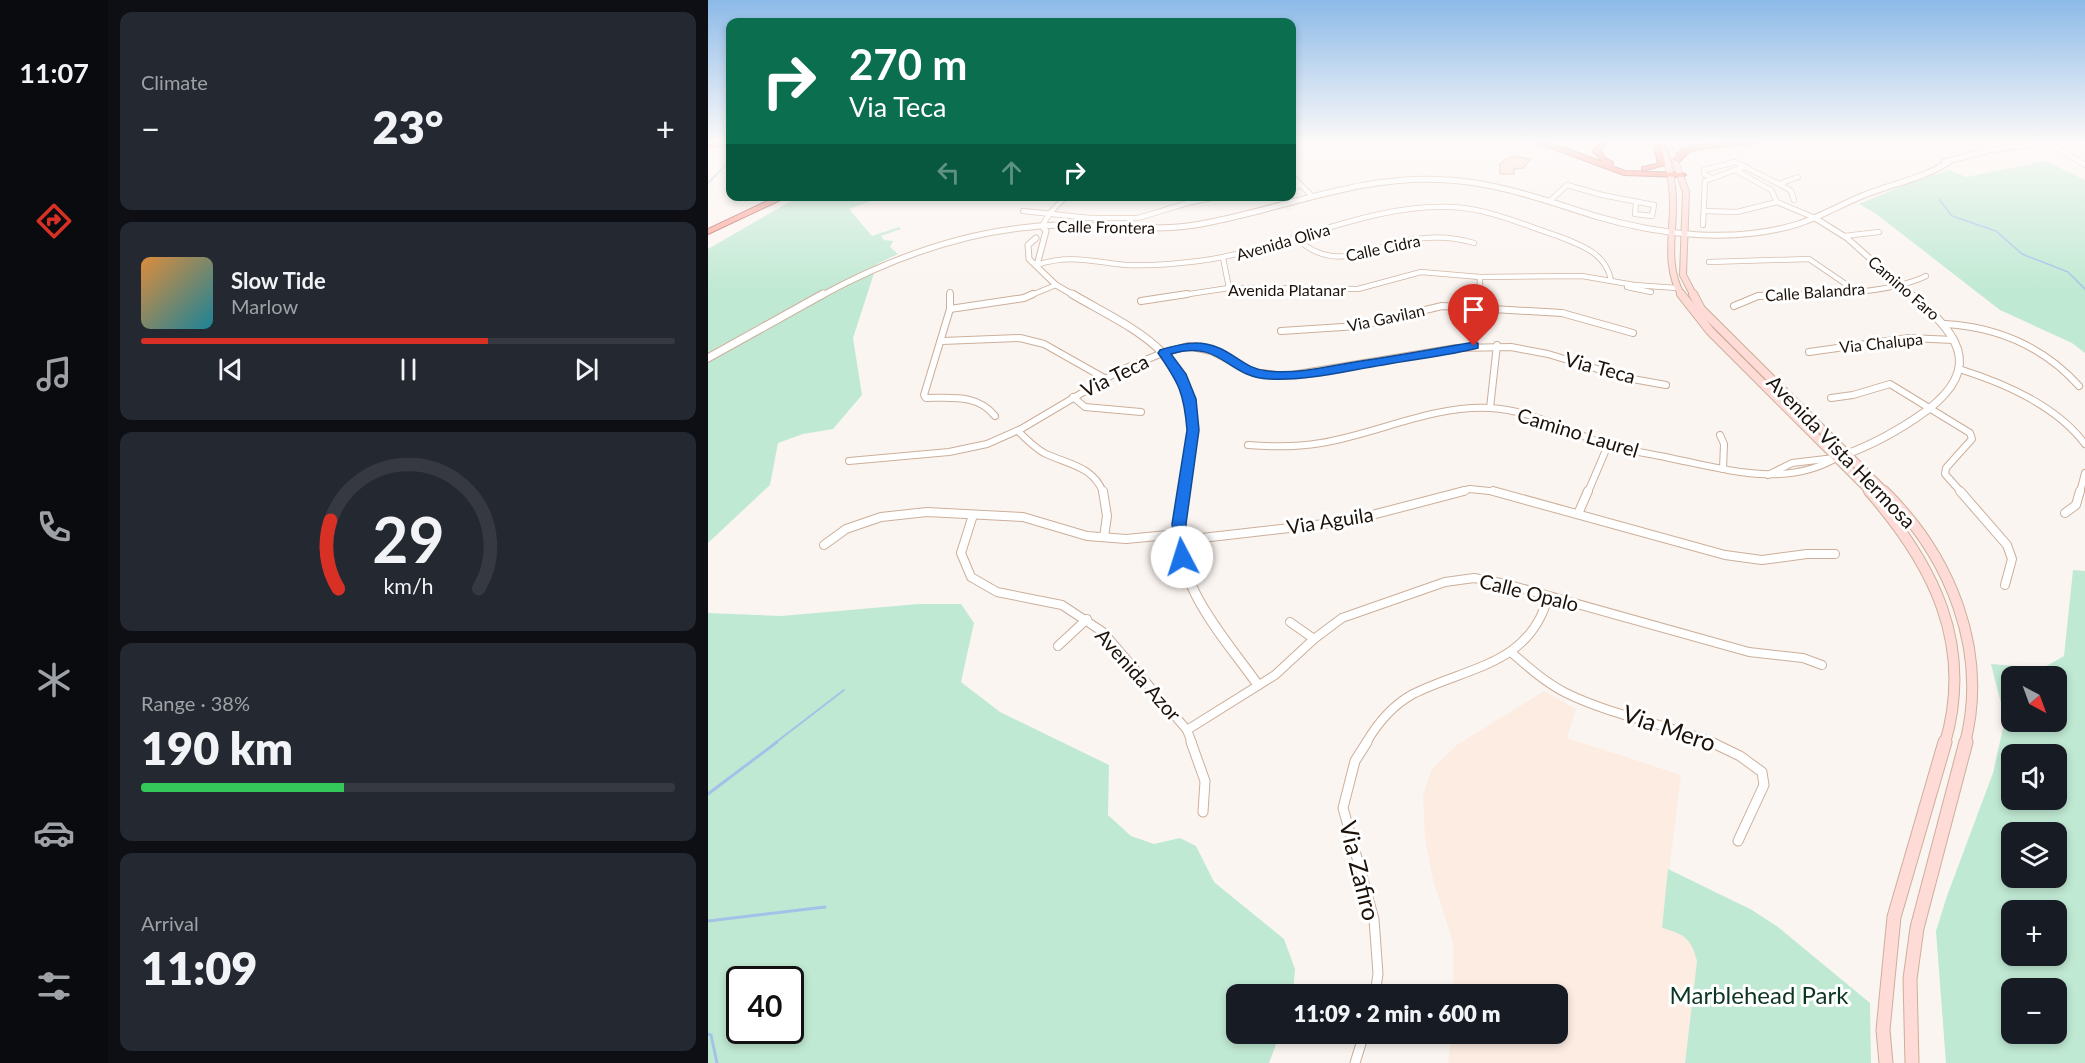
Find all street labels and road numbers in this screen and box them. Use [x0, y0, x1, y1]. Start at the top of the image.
street label: Calle Frontera [1057, 216, 1155, 237]
street label: Avenida Oliva [1234, 219, 1332, 264]
street label: Calle Cidra [1344, 230, 1422, 265]
street label: Camino Faro [1865, 252, 1944, 324]
street label: Calle Balandra [1764, 279, 1866, 304]
street label: Avenida Platanar [1228, 280, 1346, 299]
street label: Via Gavilan [1345, 300, 1426, 335]
street label: Via Chalupa [1838, 329, 1924, 356]
street label: Via Teca [1562, 346, 1638, 388]
street label: Via Teca [1077, 348, 1152, 402]
street label: Avenida Vista Hermosa [1762, 370, 1921, 533]
street label: Camino Laurel [1515, 402, 1642, 462]
street label: Via Aguila [1285, 501, 1375, 539]
street label: Calle Opalo [1477, 568, 1581, 616]
street label: Avenida Azor [1091, 623, 1187, 726]
street label: Via Mero [1619, 698, 1720, 757]
street label: Via Zafiro [1334, 818, 1387, 924]

